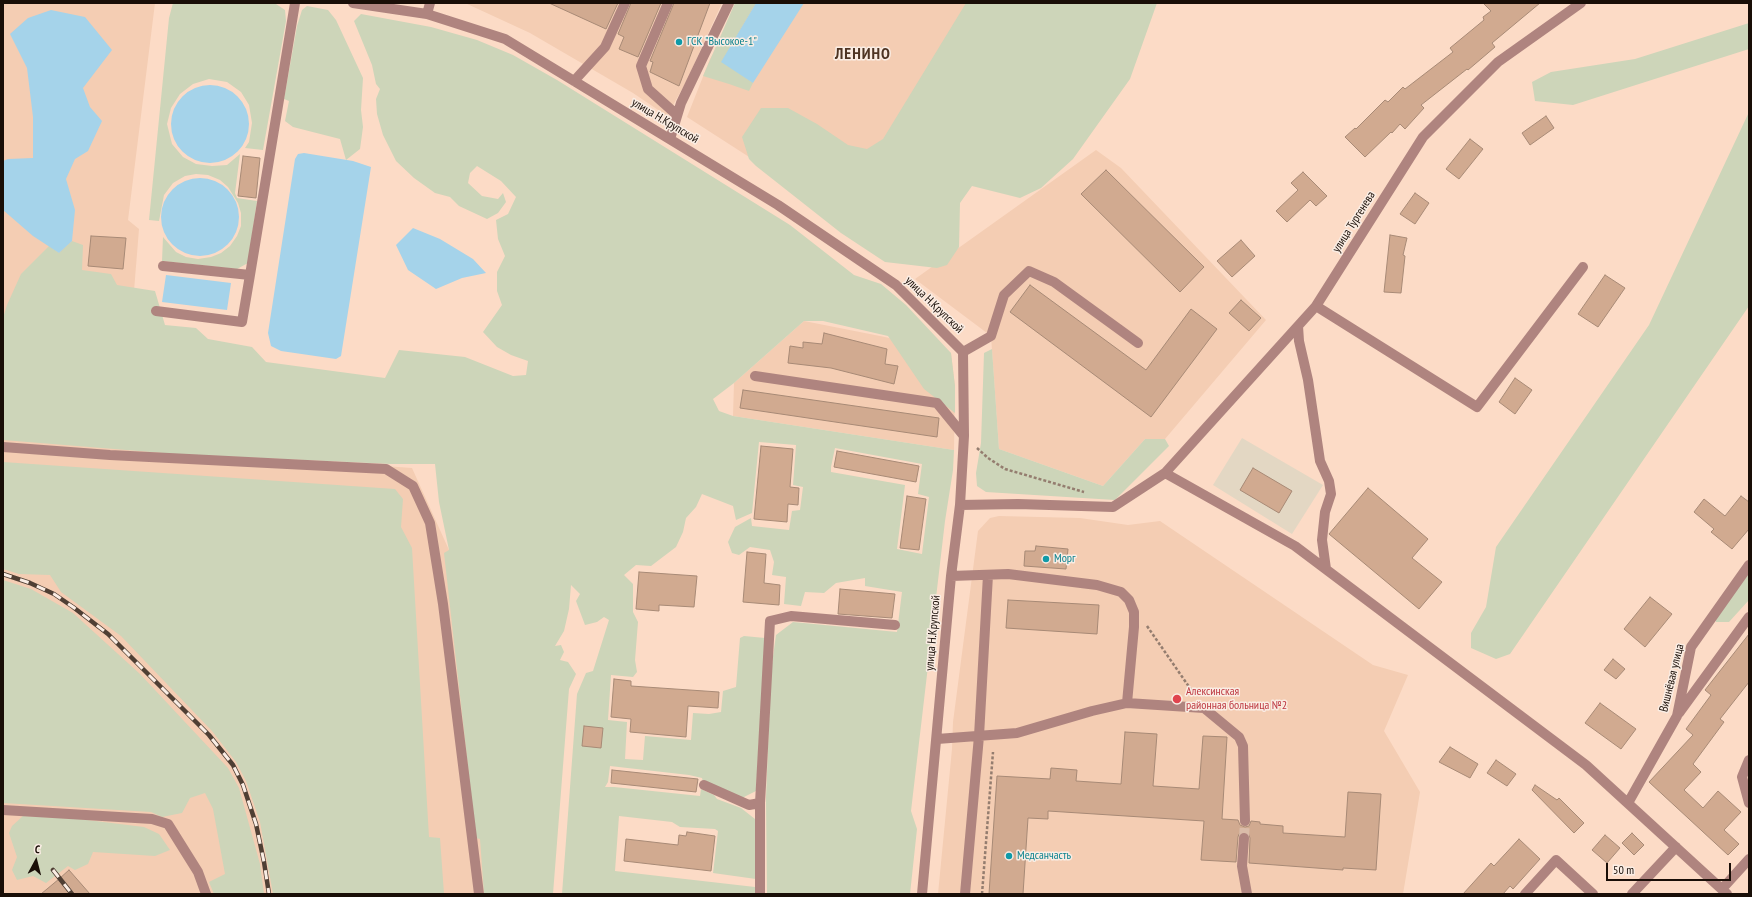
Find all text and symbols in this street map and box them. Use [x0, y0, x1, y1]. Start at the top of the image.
place label: ГСК "Высокое-1" [687, 35, 757, 49]
marker: ГСК "Высокое-1" [674, 37, 684, 47]
district label: ЛЕНИНО [835, 44, 891, 64]
street label: улица Н.Крупской [629, 95, 701, 147]
street label: улица Тургенева [1330, 189, 1378, 255]
street label: улица Н.Крупской [902, 274, 966, 336]
place label: Морг [1054, 552, 1076, 566]
marker: Морг [1041, 554, 1051, 564]
street label: улица Н.Крупской [923, 595, 943, 671]
street label: Вишнёвая улица [1657, 642, 1687, 714]
place label: Алексинская районная больница №2 [1186, 685, 1287, 713]
marker: Алексинская районная больница №2 [1171, 693, 1183, 705]
north arrow [16, 841, 56, 881]
text: С [34, 842, 41, 856]
place label: Медсанчасть [1017, 849, 1071, 863]
marker: Медсанчасть [1004, 851, 1014, 861]
scale bar [1608, 855, 1733, 881]
text: 50 m [1613, 862, 1634, 877]

